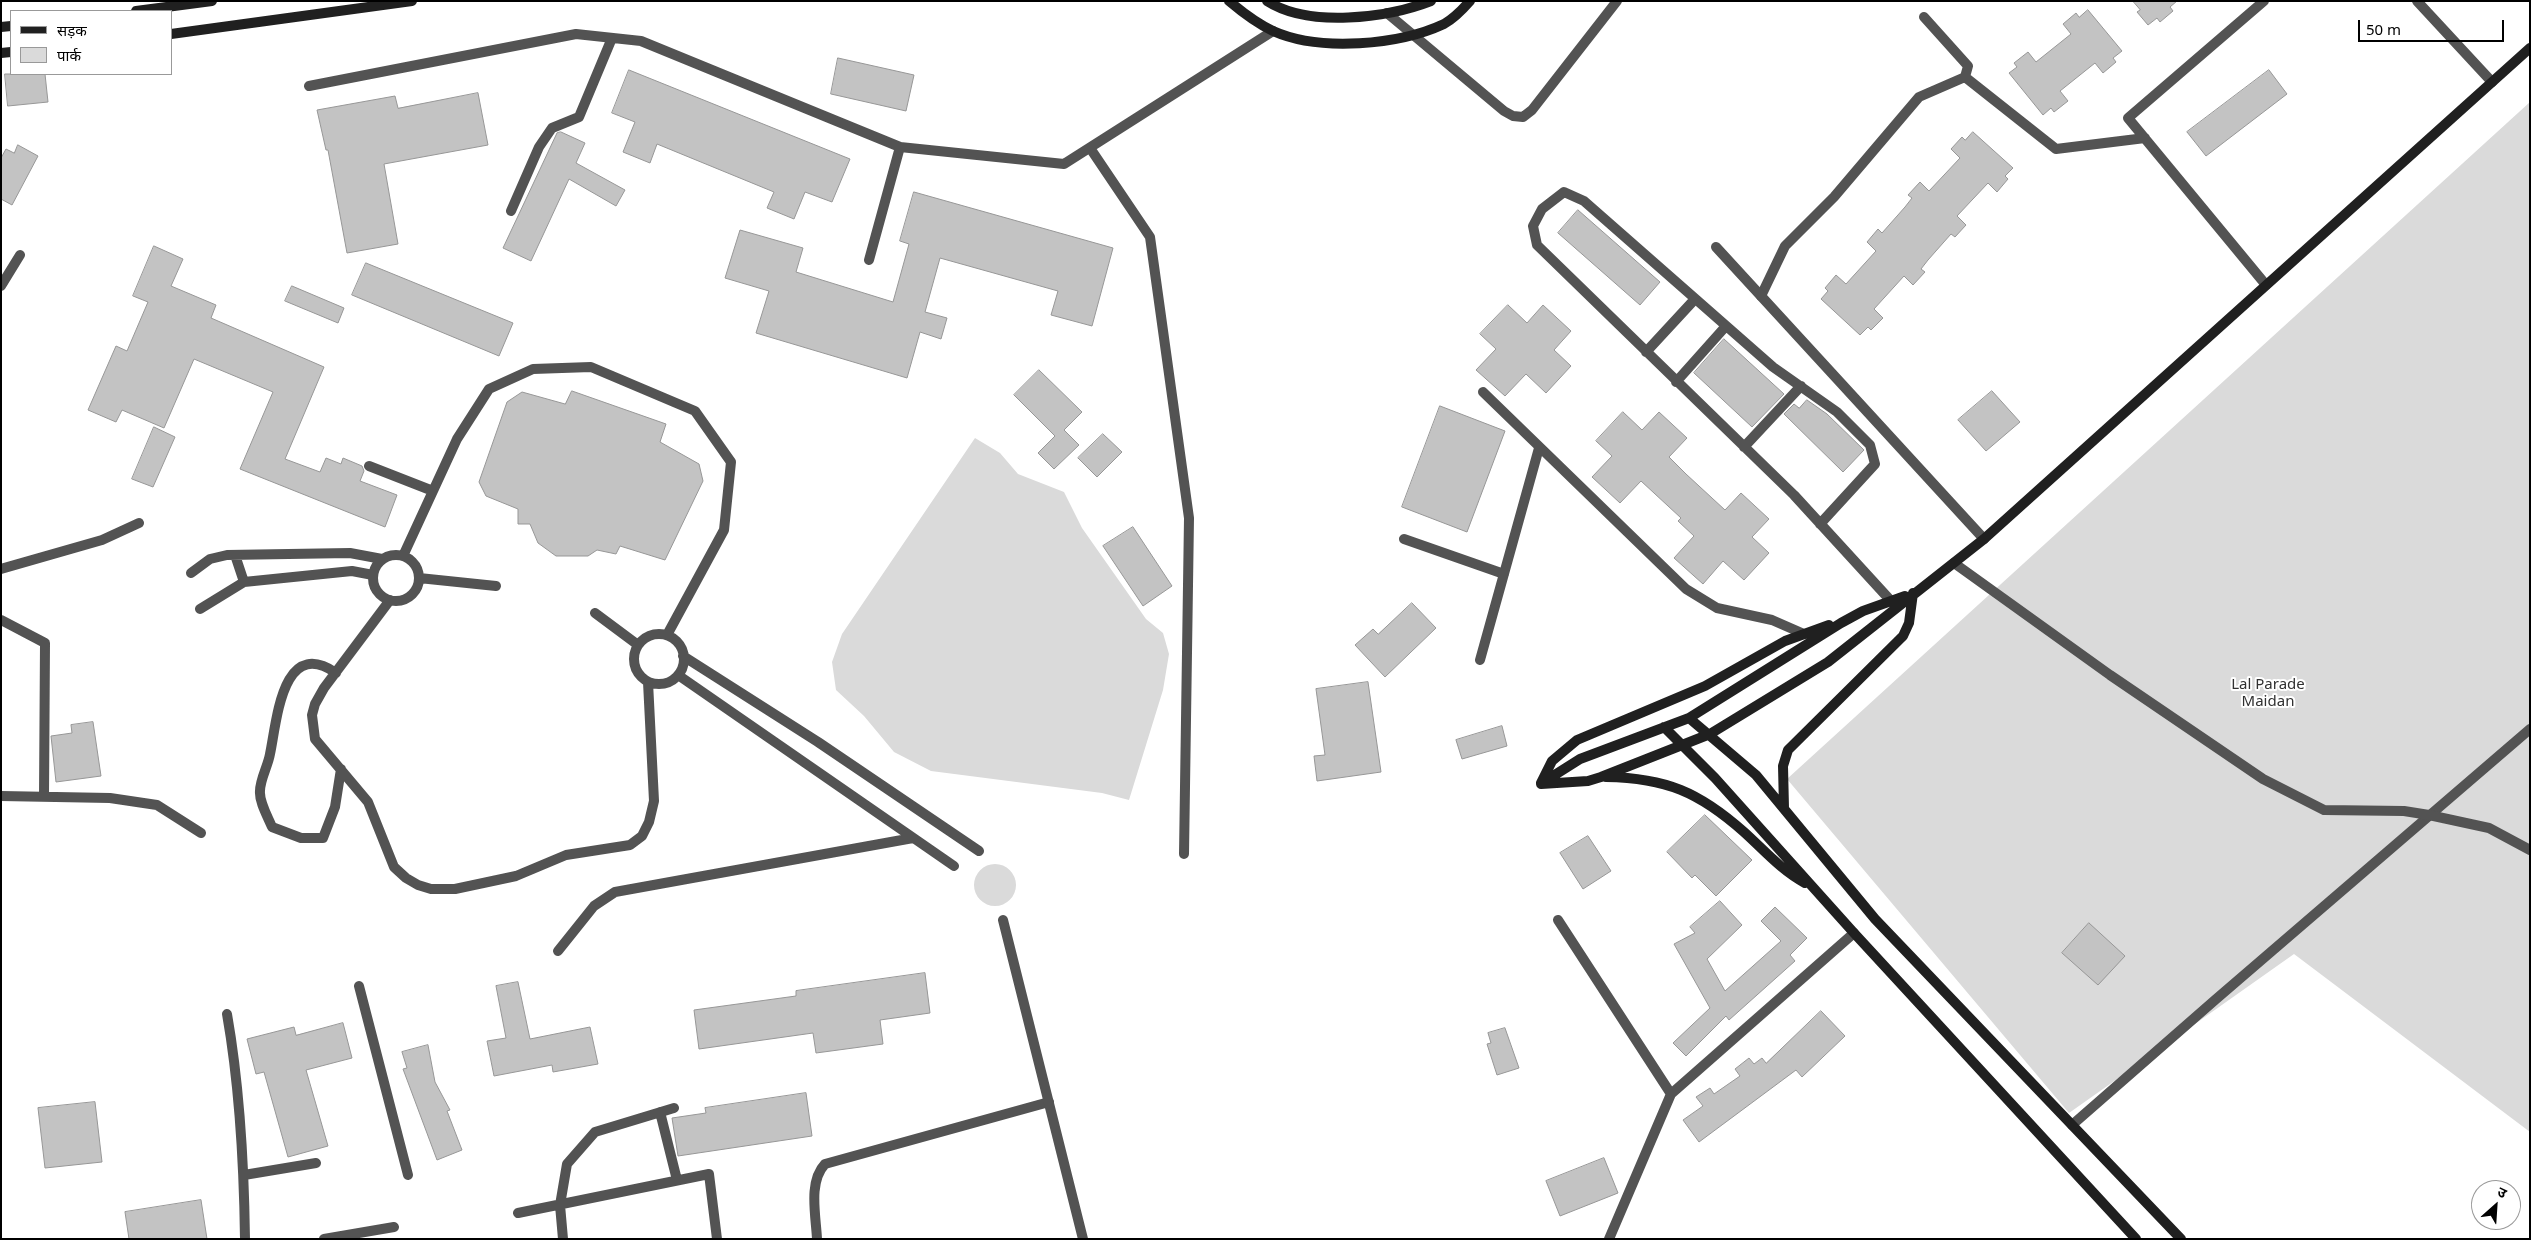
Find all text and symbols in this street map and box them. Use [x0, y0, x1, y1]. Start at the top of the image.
legend [10, 10, 172, 75]
scale bar [2361, 10, 2507, 42]
text: 50 m [2366, 19, 2401, 39]
text: सड़क [57, 20, 87, 40]
text: पार्क [57, 45, 81, 65]
park label: Lal Parade Maidan [2231, 676, 2305, 711]
north arrow [2471, 1180, 2521, 1230]
text: उ [2494, 1182, 2510, 1202]

